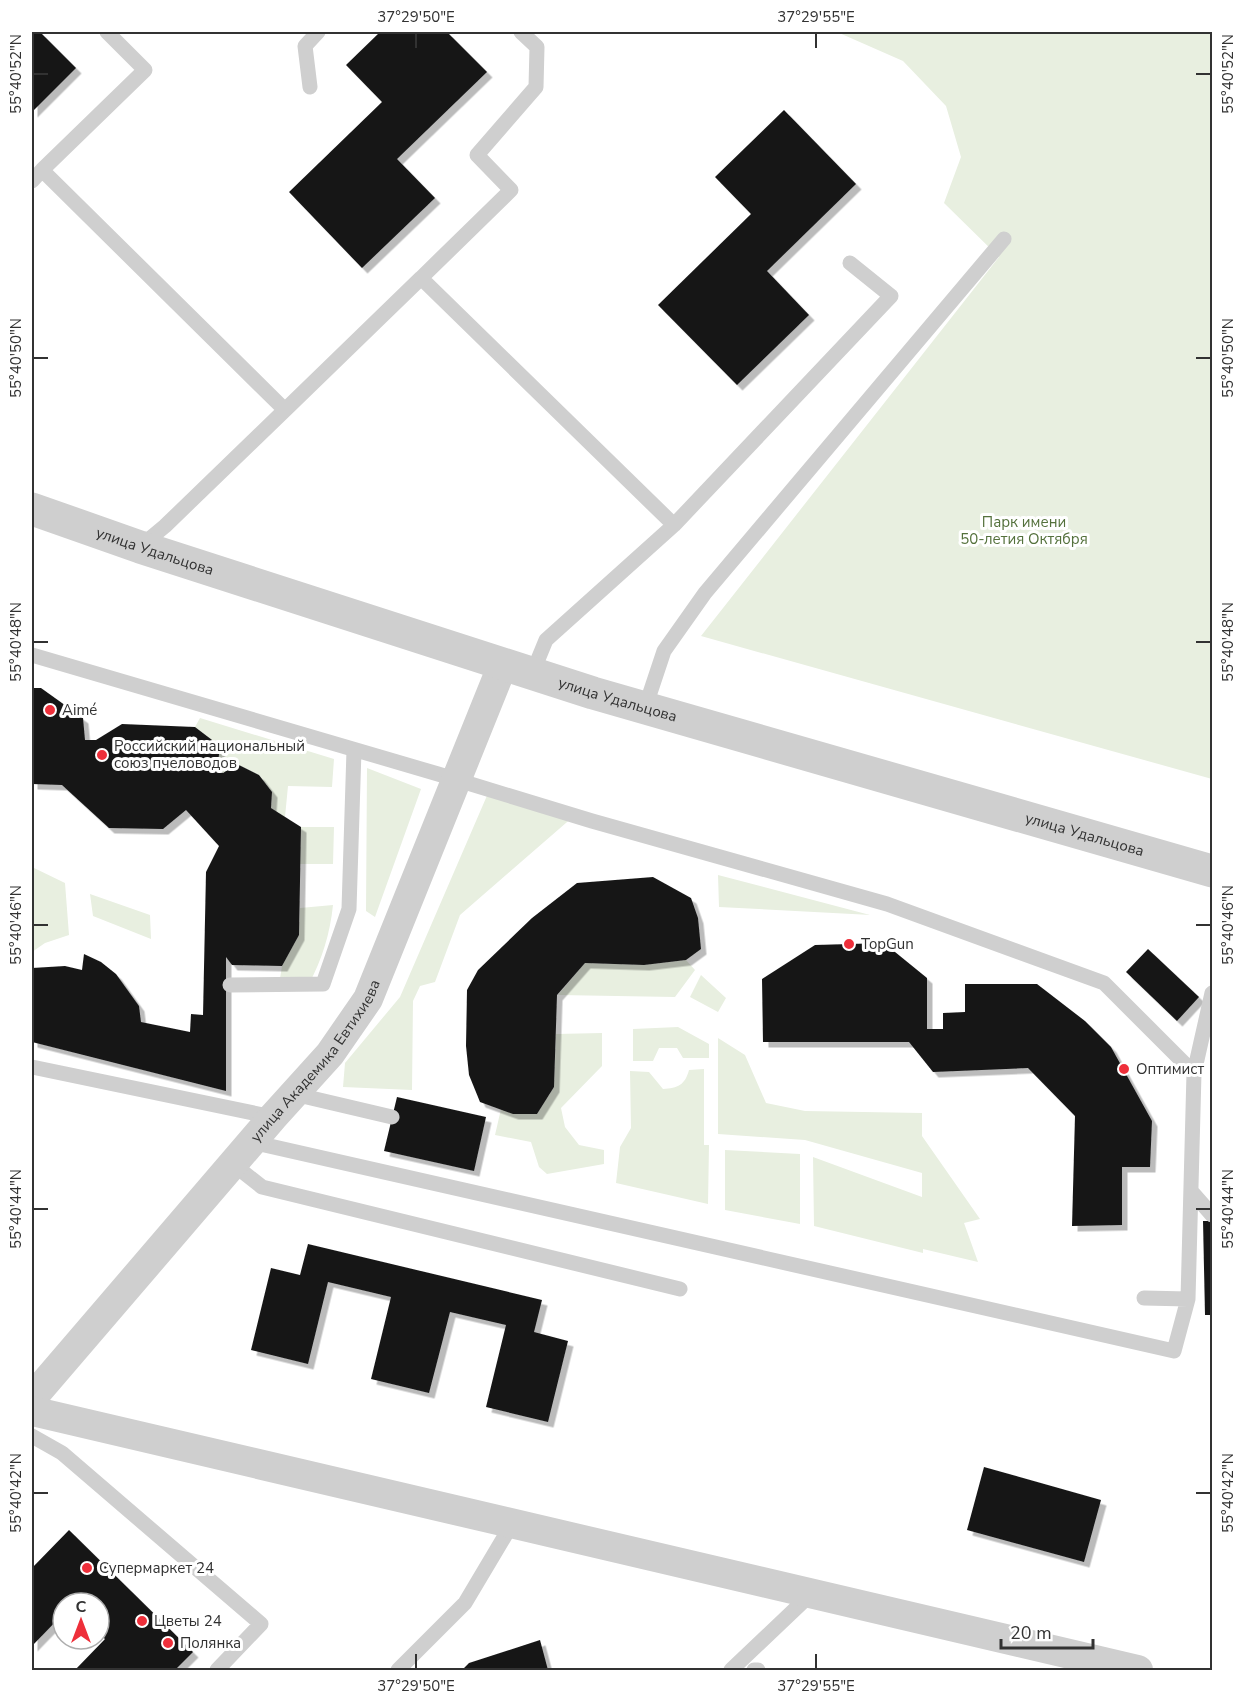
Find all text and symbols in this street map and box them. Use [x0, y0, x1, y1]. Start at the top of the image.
text: 37°29'50"E [377, 7, 455, 27]
text: 37°29'55"E [777, 7, 855, 27]
text: 55°40'52"N [6, 34, 26, 114]
text: 55°40'52"N [1218, 34, 1238, 114]
text: 55°40'50"N [6, 318, 26, 398]
text: 55°40'50"N [1218, 318, 1238, 398]
park label: Парк имени 50-летия Октября [960, 512, 1088, 549]
street label: улица Удальцова [93, 522, 216, 580]
text: 55°40'48"N [6, 602, 26, 682]
text: 55°40'48"N [1218, 602, 1238, 682]
street label: улица Удальцова [556, 672, 679, 727]
place label: Aimé [62, 700, 97, 720]
marker: Aimé [43, 703, 57, 717]
place label: Российский национальный союз пчеловодов [114, 736, 305, 773]
marker: Российский национальный союз пчеловодов [95, 748, 109, 762]
street label: улица Удальцова [1023, 808, 1146, 861]
text: 55°40'46"N [6, 885, 26, 965]
text: 55°40'46"N [1218, 885, 1238, 965]
place label: TopGun [861, 934, 914, 954]
marker: TopGun [842, 937, 856, 951]
street label: улица Академика Евтихиева [246, 977, 385, 1146]
place label: Оптимист [1136, 1059, 1204, 1079]
marker: Оптимист [1117, 1062, 1131, 1076]
text: 55°40'44"N [6, 1169, 26, 1249]
text: 55°40'44"N [1218, 1169, 1238, 1249]
text: 55°40'42"N [6, 1453, 26, 1533]
text: 55°40'42"N [1218, 1453, 1238, 1533]
place label: Супермаркет 24 [99, 1558, 214, 1578]
marker: Супермаркет 24 [80, 1561, 94, 1575]
north arrow [51, 1591, 111, 1651]
text: С [76, 1596, 87, 1618]
place label: Цветы 24 [154, 1611, 222, 1631]
scale bar [1001, 1612, 1092, 1650]
marker: Цветы 24 [135, 1614, 149, 1628]
text: 20 m [1010, 1621, 1052, 1645]
place label: Полянка [180, 1633, 241, 1653]
marker: Полянка [161, 1636, 175, 1650]
text: 37°29'50"E [377, 1676, 455, 1696]
text: 37°29'55"E [777, 1676, 855, 1696]

